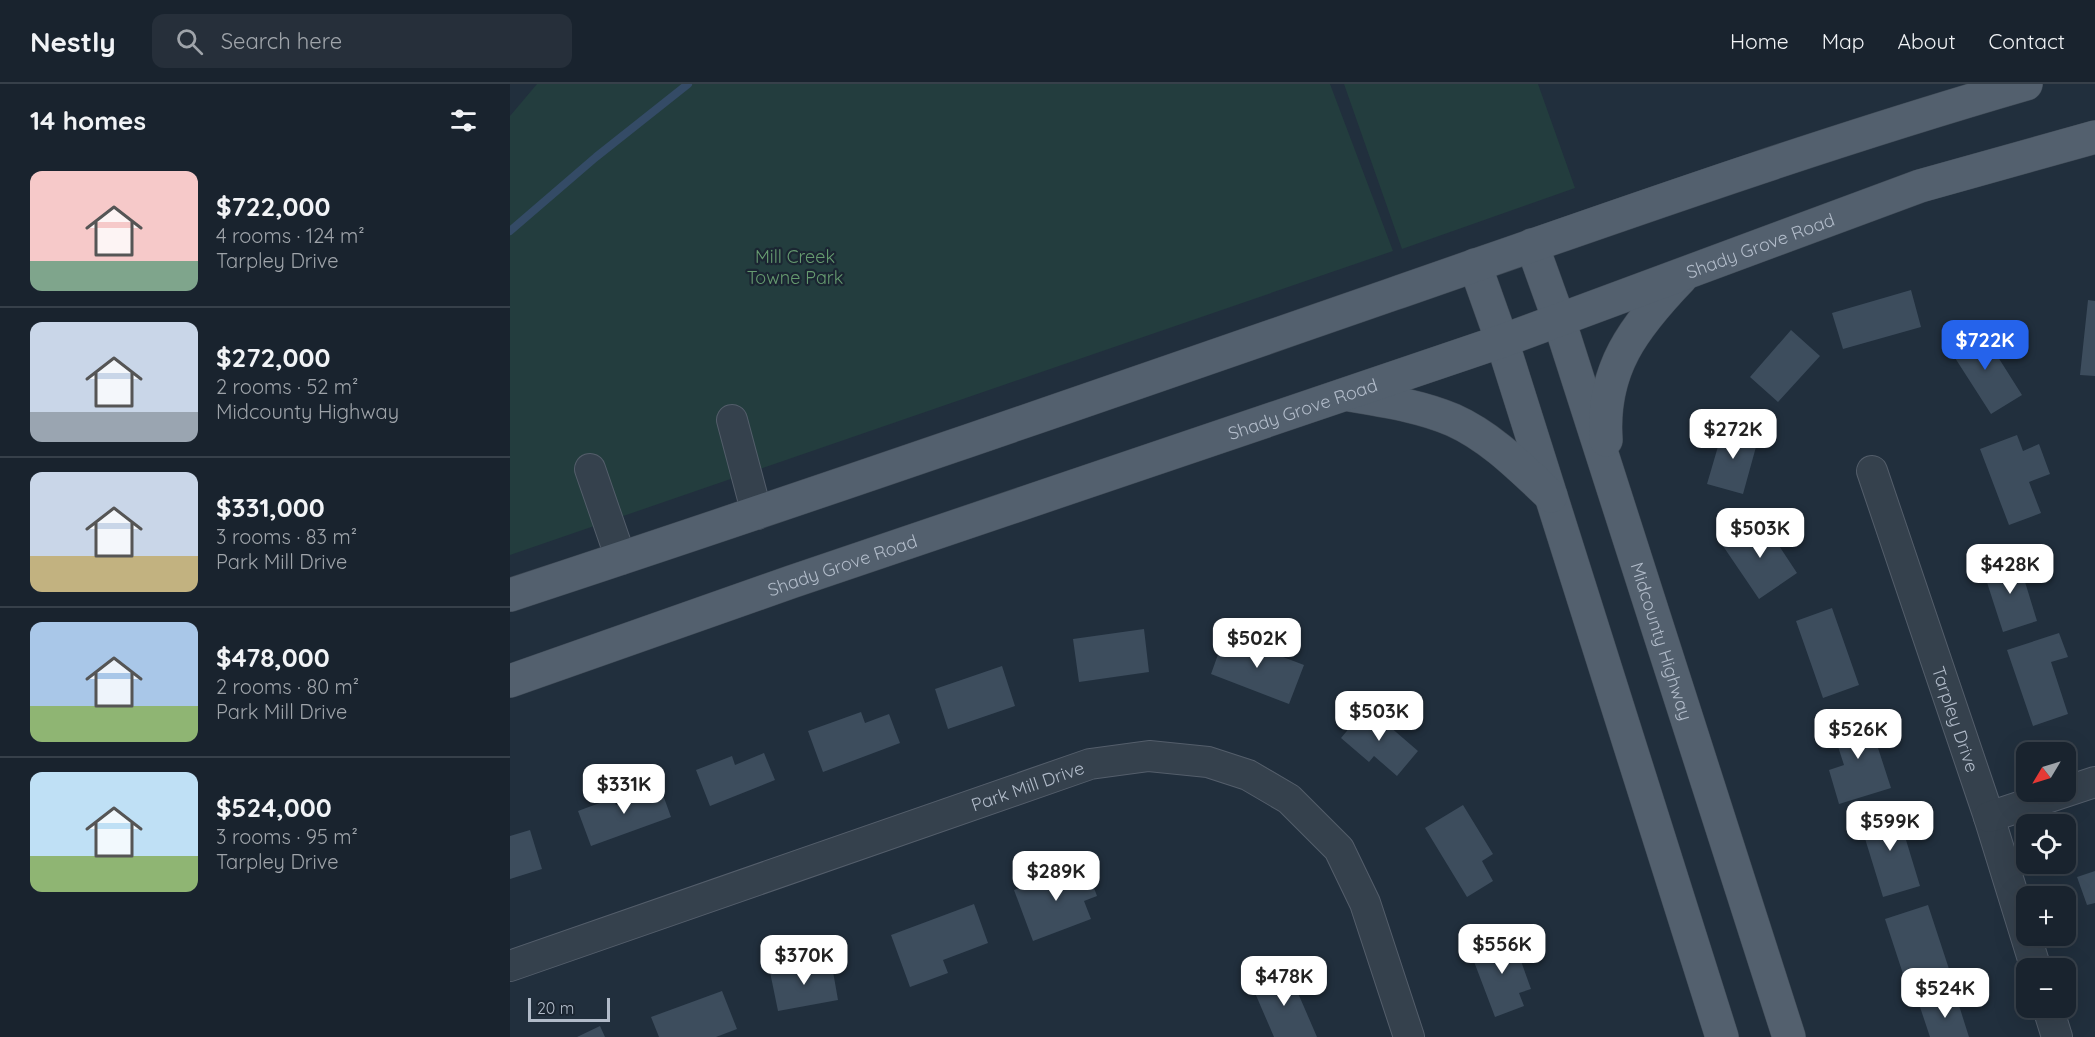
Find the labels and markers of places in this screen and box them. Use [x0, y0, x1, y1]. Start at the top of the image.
pin: $722K [1943, 320, 2027, 371]
pin: $272K [1691, 409, 1775, 460]
pin: $503K [1718, 508, 1802, 559]
pin: $428K [1968, 544, 2052, 595]
pin: $502K [1215, 618, 1299, 669]
pin: $503K [1337, 691, 1421, 742]
pin: $526K [1816, 709, 1900, 760]
pin: $331K [582, 764, 666, 815]
pin: $599K [1848, 801, 1932, 852]
pin: $289K [1014, 851, 1098, 902]
pin: $556K [1460, 924, 1544, 975]
pin: $370K [762, 935, 846, 986]
pin: $478K [1242, 956, 1326, 1007]
pin: $524K [1903, 968, 1987, 1019]

